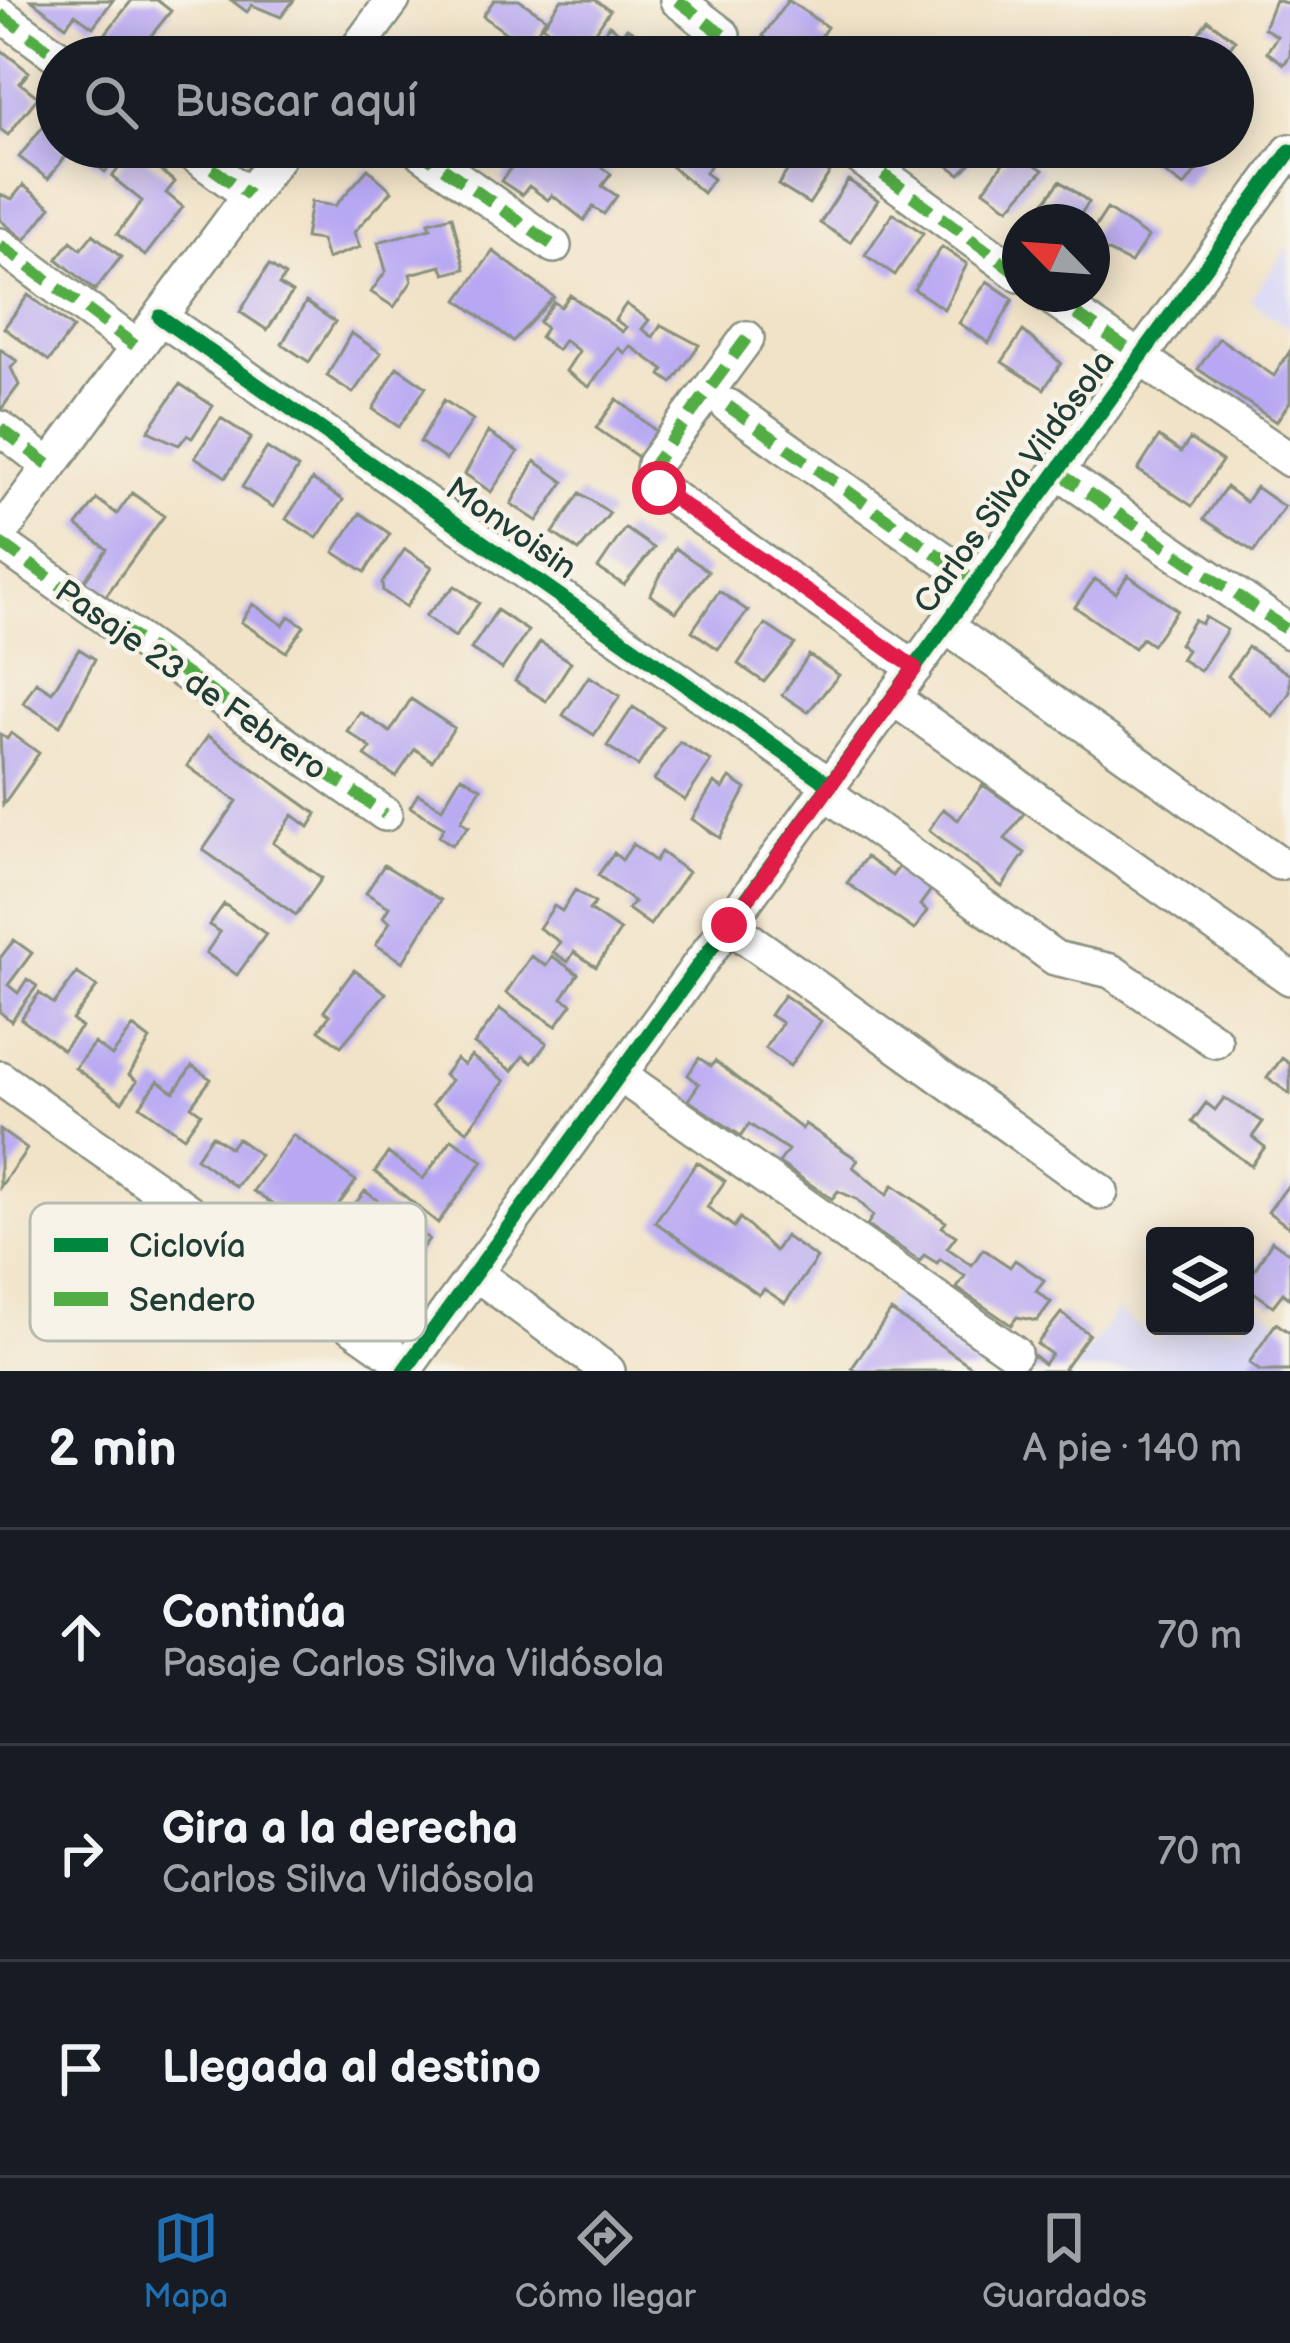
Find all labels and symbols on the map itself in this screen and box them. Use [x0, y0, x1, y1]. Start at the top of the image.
north arrow [1002, 204, 1110, 312]
street label: Carlos Silva Vildósola [906, 343, 1124, 622]
route start [632, 461, 686, 515]
street label: Monvoisin [438, 469, 584, 588]
street label: Pasaje 23 de Febrero [47, 572, 334, 790]
route end [702, 898, 756, 952]
legend [30, 1203, 426, 1341]
text: Ciclovía [129, 1227, 246, 1267]
text: Sendero [129, 1281, 256, 1321]

